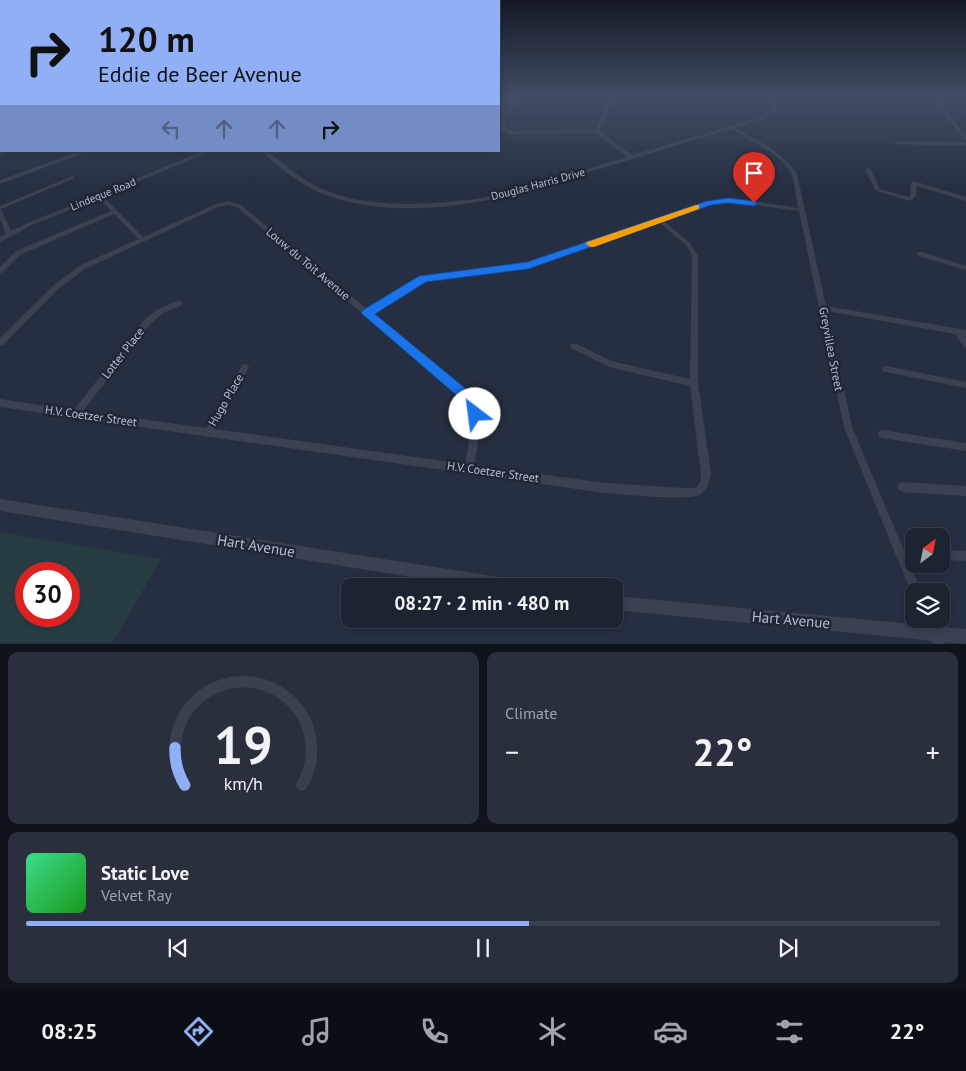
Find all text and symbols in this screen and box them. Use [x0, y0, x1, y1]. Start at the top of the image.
text: 120 m [98, 16, 195, 62]
icon: right [15, 20, 80, 85]
text: Eddie de Beer Avenue [98, 60, 302, 88]
icon: left [157, 115, 185, 143]
icon: ahead [210, 115, 238, 143]
icon: ahead [263, 115, 291, 143]
icon: right [316, 115, 344, 143]
pin [733, 152, 775, 203]
icon: arrive [740, 159, 768, 187]
street label: Douglas Harris Drive [489, 165, 587, 203]
street label: Lindeque Road [68, 174, 138, 214]
street label: Louw du Toit Avenue [263, 224, 353, 303]
street label: Greyvillea Street [816, 306, 847, 392]
street label: Lotter Place [98, 324, 147, 381]
street label: Hugo Place [205, 371, 247, 429]
position arrow [448, 387, 500, 439]
street label: H.V. Coetzer Street [44, 402, 138, 429]
street label: H.V. Coetzer Street [446, 458, 540, 485]
north arrow [905, 528, 950, 572]
map controls [905, 528, 950, 628]
street label: Hart Avenue [216, 530, 296, 561]
speed limit sign: 30 [15, 562, 80, 627]
button: layers [905, 583, 950, 628]
text: 08:27 · 2 min · 480 m [395, 591, 569, 615]
street label: Hart Avenue [751, 607, 831, 632]
text: Climate [505, 703, 557, 723]
text: 19 [214, 711, 273, 778]
text: 22° [693, 727, 752, 776]
text: − [505, 733, 519, 770]
text: + [926, 733, 940, 770]
text: km/h [224, 772, 263, 795]
text: Static Love [101, 861, 189, 885]
text: Velvet Ray [101, 885, 172, 905]
icon: previous [164, 934, 192, 962]
icon: pause [469, 934, 497, 962]
icon: next [774, 934, 802, 962]
icon: directions [181, 1014, 216, 1049]
icon: music [299, 1014, 334, 1049]
icon: phone [417, 1014, 452, 1049]
icon: climate [535, 1014, 570, 1049]
icon: car [653, 1014, 688, 1049]
icon: filters [772, 1014, 807, 1049]
text: 08:25 [42, 1017, 97, 1045]
text: 22° [890, 1017, 924, 1045]

